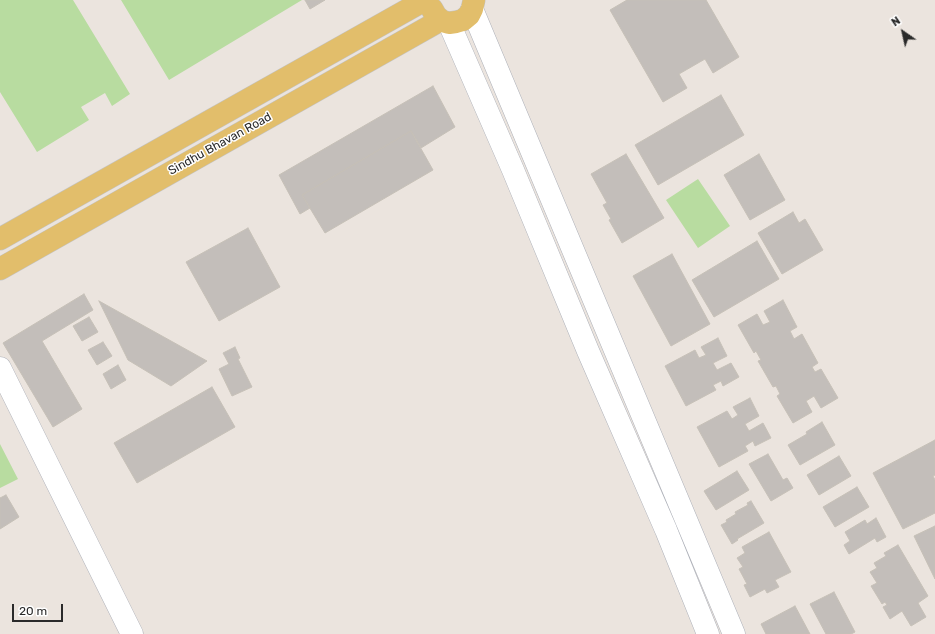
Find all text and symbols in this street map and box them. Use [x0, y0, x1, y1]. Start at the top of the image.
north arrow [883, 12, 923, 52]
text: N [889, 14, 903, 29]
street label: Sindhu Bhavan Road [166, 110, 274, 178]
scale bar [14, 596, 65, 622]
text: 20 m [19, 604, 47, 618]

